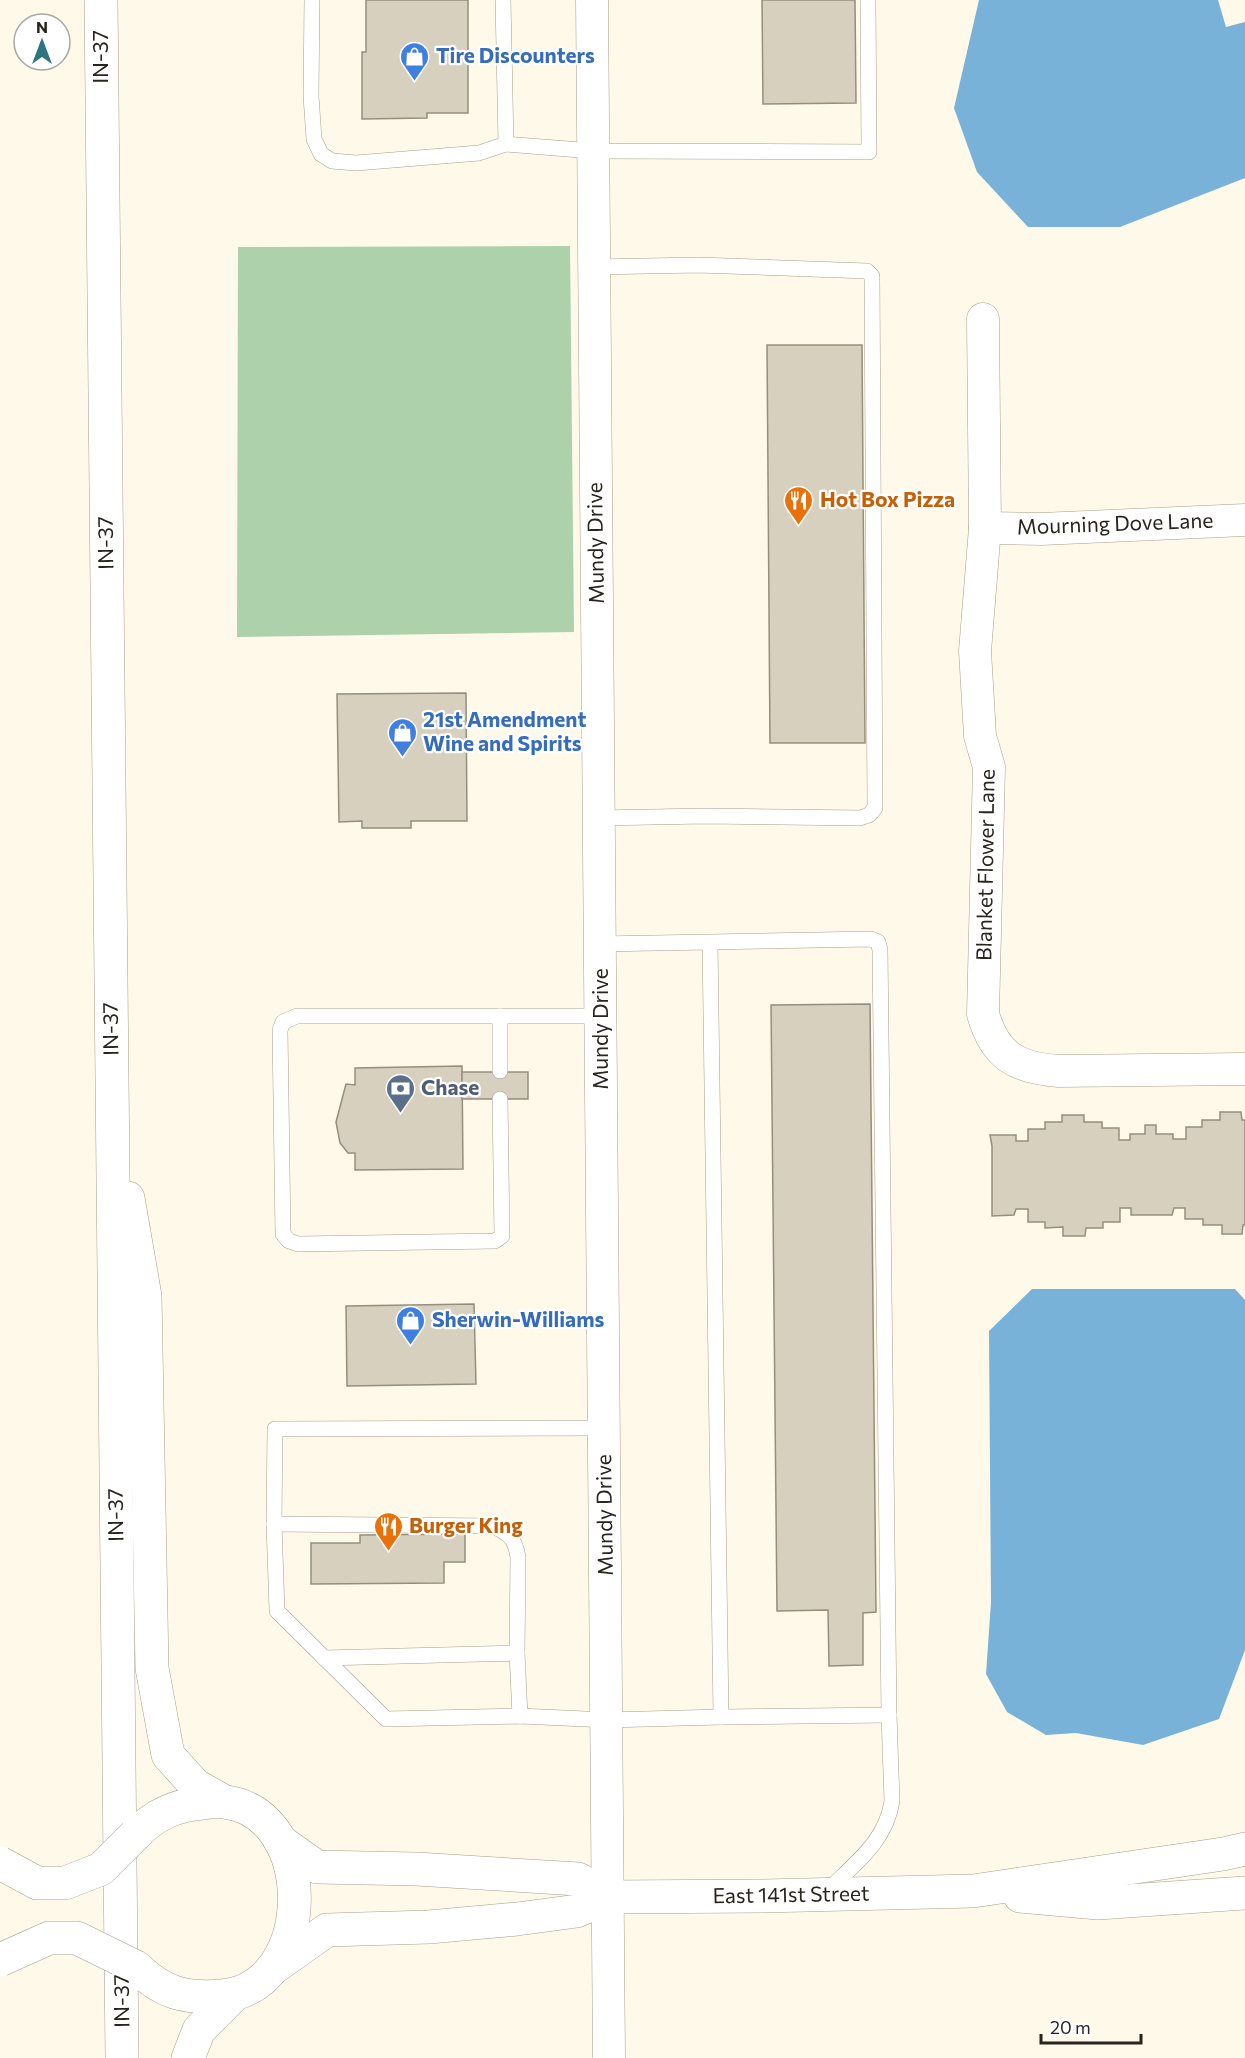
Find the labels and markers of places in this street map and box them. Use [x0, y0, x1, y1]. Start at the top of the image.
shop icon: Tire Discounters [399, 40, 431, 82]
place label: Tire Discounters [436, 42, 595, 67]
restaurant icon: Hot Box Pizza [783, 484, 815, 526]
place label: Hot Box Pizza [820, 486, 955, 511]
place label: 21st Amendment Wine and Spirits [423, 706, 586, 755]
shop icon: 21st Amendment Wine and Spirits [386, 716, 418, 758]
bank icon: Chase [384, 1072, 416, 1114]
place label: Chase [421, 1074, 479, 1099]
shop icon: Sherwin-Williams [395, 1304, 427, 1346]
place label: Sherwin-Williams [432, 1306, 605, 1331]
restaurant icon: Burger King [372, 1510, 404, 1552]
place label: Burger King [409, 1512, 523, 1537]

